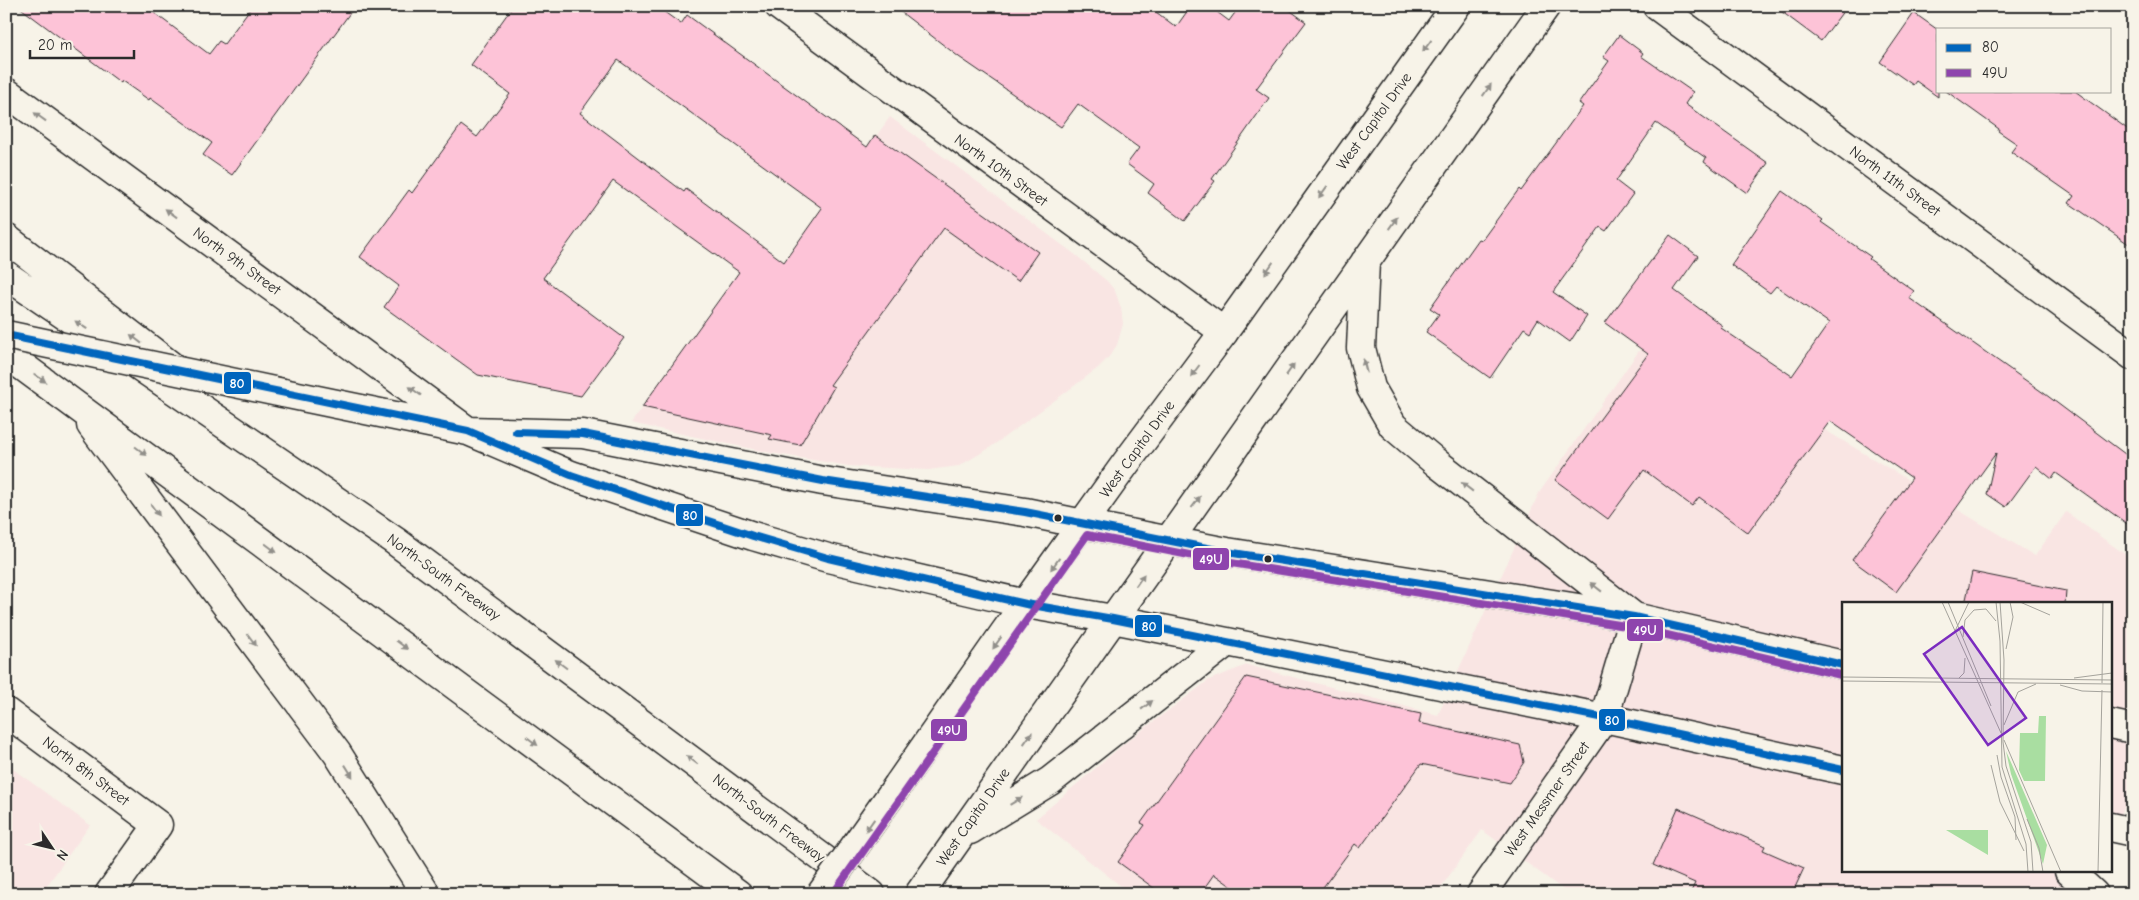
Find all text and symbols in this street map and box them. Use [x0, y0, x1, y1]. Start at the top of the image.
scale bar [30, 28, 134, 60]
legend [1936, 28, 2112, 92]
text: 20 m [38, 36, 72, 54]
text: 80 [1982, 38, 1999, 56]
one-way arrow [1422, 39, 1433, 52]
text: 49U [1982, 64, 2008, 82]
street label: West Capitol Drive [1333, 69, 1416, 173]
one-way arrow [1482, 83, 1492, 97]
one-way arrow [34, 111, 47, 122]
street label: North 10th Street [951, 130, 1052, 210]
street label: North 11th Street [1846, 142, 1944, 220]
one-way arrow [1317, 185, 1328, 198]
one-way arrow [164, 208, 178, 218]
one-way arrow [1388, 216, 1398, 229]
street label: North 9th Street [190, 223, 285, 299]
one-way arrow [1264, 261, 1274, 275]
one-way arrow [74, 320, 87, 330]
one-way arrow [130, 333, 143, 344]
one-way arrow [1361, 359, 1369, 374]
one-way arrow [1285, 363, 1295, 377]
one-way arrow [1189, 364, 1200, 377]
line badge: 80 [223, 371, 252, 395]
one-way arrow [33, 373, 47, 383]
text: 80 [229, 375, 245, 392]
one-way arrow [409, 386, 422, 397]
street label: West Capitol Drive [1096, 397, 1179, 501]
one-way arrow [134, 446, 148, 456]
one-way arrow [1461, 482, 1474, 492]
one-way arrow [1191, 495, 1201, 509]
one-way arrow [150, 503, 160, 517]
line badge: 80 [675, 503, 704, 527]
text: 80 [682, 507, 698, 524]
unlabelled marker [1053, 513, 1063, 523]
street label: North-South Freeway [384, 530, 504, 624]
one-way arrow [264, 543, 278, 553]
line badge: 49U [1192, 547, 1230, 571]
text: 49U [1199, 551, 1223, 568]
unlabelled marker [1263, 554, 1273, 564]
one-way arrow [1049, 557, 1060, 570]
one-way arrow [1135, 574, 1145, 587]
one-way arrow [1590, 581, 1603, 592]
inset map [1842, 602, 2112, 872]
line badge: 80 [1134, 614, 1163, 638]
text: 80 [1141, 618, 1157, 635]
line badge: 49U [1626, 618, 1664, 642]
text: 49U [1633, 622, 1657, 639]
one-way arrow [247, 633, 258, 646]
one-way arrow [992, 637, 1002, 650]
one-way arrow [395, 639, 408, 650]
one-way arrow [555, 658, 568, 669]
one-way arrow [1140, 700, 1154, 710]
line badge: 80 [1598, 708, 1626, 732]
text: 80 [1604, 712, 1620, 729]
line badge: 49U [930, 718, 968, 742]
text: 49U [937, 722, 961, 739]
one-way arrow [1023, 732, 1033, 745]
street label: North 8th Street [39, 733, 133, 810]
one-way arrow [525, 736, 539, 746]
street label: West Messmer Street [1501, 738, 1594, 860]
one-way arrow [685, 756, 698, 766]
street label: West Capitol Drive [932, 764, 1014, 870]
one-way arrow [344, 765, 353, 778]
street label: North-South Freeway [709, 770, 829, 866]
one-way arrow [1010, 797, 1023, 806]
one-way arrow [865, 818, 875, 831]
north arrow [28, 822, 78, 872]
text: N [53, 847, 72, 864]

